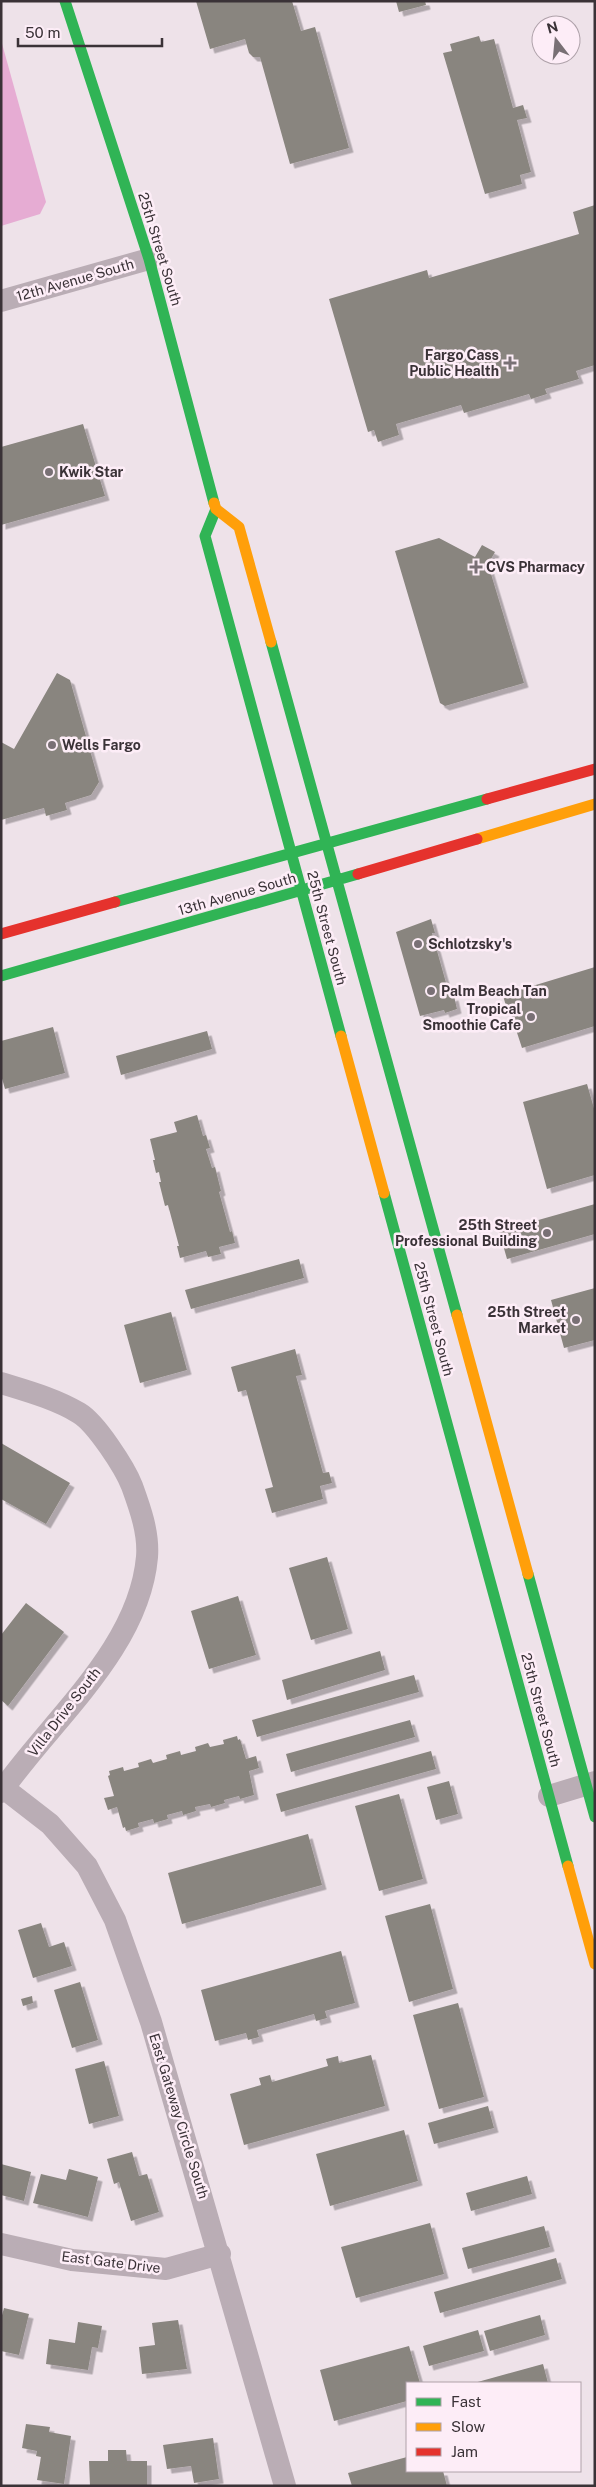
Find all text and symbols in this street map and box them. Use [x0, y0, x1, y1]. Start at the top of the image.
scale bar [18, 15, 161, 47]
north arrow [531, 15, 581, 65]
text: N [545, 18, 560, 37]
text: 50 m [25, 24, 60, 41]
street label: 25th Street South [135, 191, 185, 307]
street label: 12th Avenue South [15, 256, 135, 304]
place label: Fargo Cass Public Health [409, 347, 499, 379]
marker: Fargo Cass Public Health [503, 356, 517, 370]
place label: Kwik Star [59, 464, 124, 480]
marker: Kwik Star [43, 466, 55, 478]
place label: CVS Pharmacy [486, 559, 585, 575]
marker: CVS Pharmacy [470, 561, 482, 573]
place label: Wells Fargo [62, 737, 141, 753]
marker: Wells Fargo [46, 739, 58, 751]
street label: 25th Street South [304, 869, 350, 987]
street label: 13th Avenue South [176, 870, 298, 918]
place label: Schlotzsky's [428, 936, 512, 952]
marker: Schlotzsky's [412, 938, 424, 950]
place label: Palm Beach Tan [441, 983, 547, 999]
marker: Palm Beach Tan [425, 985, 437, 997]
place label: Tropical Smoothie Cafe [423, 1001, 521, 1033]
marker: Tropical Smoothie Cafe [525, 1011, 537, 1023]
place label: 25th Street Professional Building [395, 1217, 537, 1249]
marker: 25th Street Professional Building [541, 1227, 553, 1239]
street label: 25th Street South [411, 1260, 457, 1378]
place label: 25th Street Market [488, 1304, 566, 1336]
marker: 25th Street Market [570, 1314, 582, 1326]
street label: 25th Street South [518, 1651, 564, 1769]
street label: Villa Drive South [24, 1665, 104, 1759]
street label: East Gateway Circle South [146, 2031, 212, 2201]
street label: East Gate Drive [61, 2248, 162, 2276]
legend [406, 2382, 581, 2472]
text: Fast [451, 2393, 481, 2410]
text: Slow [451, 2418, 486, 2435]
text: Jam [451, 2443, 478, 2460]

